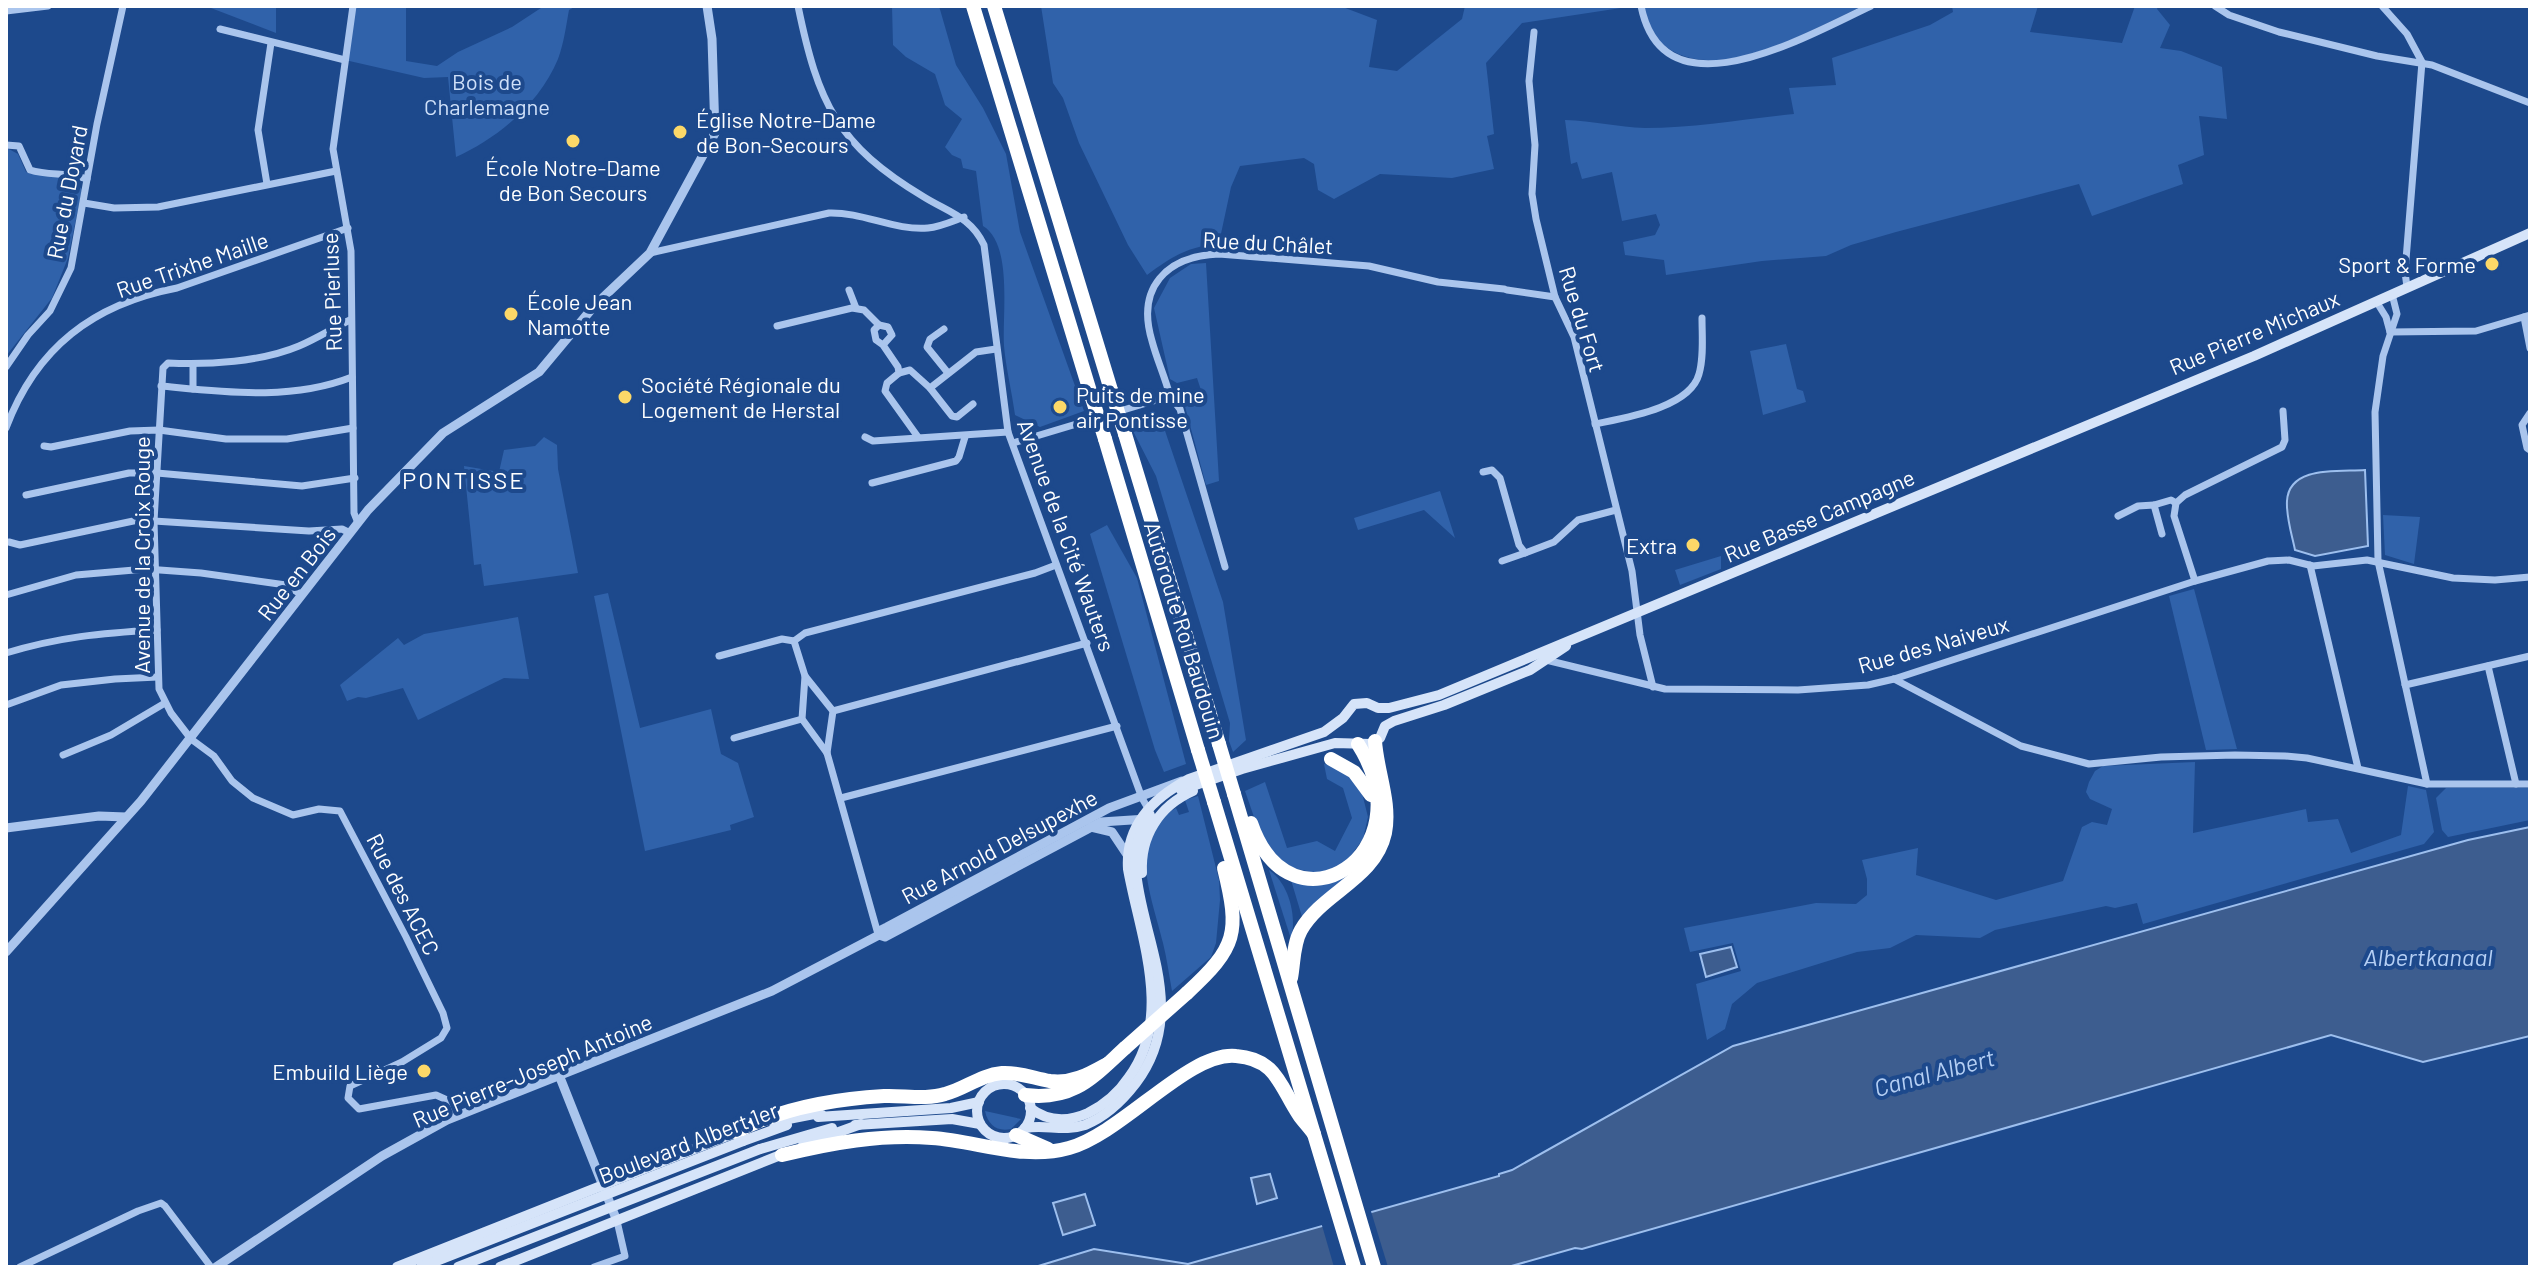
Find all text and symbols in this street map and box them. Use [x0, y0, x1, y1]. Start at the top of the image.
park label: Bois de Charlemagne [424, 68, 550, 119]
place label: Église Notre-Dame de Bon-Secours [696, 106, 876, 157]
street label: Rue du Doyard [40, 123, 92, 261]
marker: Église Notre-Dame de Bon-Secours [671, 123, 689, 141]
marker: École Notre-Dame de Bon Secours [564, 132, 582, 150]
place label: École Notre-Dame de Bon Secours [485, 154, 661, 205]
street label: Rue Trixhe Maille [113, 226, 271, 302]
street label: Rue du Châlet [1202, 226, 1334, 258]
street label: Rue Pierluse [316, 232, 346, 352]
place label: Sport & Forme [2338, 251, 2476, 277]
marker: Sport & Forme [2483, 255, 2501, 273]
street label: Rue du Fort [1555, 263, 1611, 375]
street label: Rue Pierre Michaux [2165, 284, 2343, 380]
place label: École Jean Namotte [527, 288, 632, 339]
marker: École Jean Namotte [502, 305, 520, 323]
place label: Société Régionale du Logement de Herstal [641, 371, 841, 422]
place label: Puits de mine air Pontisse [1076, 381, 1205, 432]
marker: Société Régionale du Logement de Herstal [616, 388, 634, 406]
marker: Puits de mine air Pontisse [1051, 398, 1069, 416]
street label: Avenue de la Cité Wauters [1013, 415, 1121, 655]
street label: Avenue de la Croix Rouge [128, 436, 154, 674]
street label: Rue Basse Campagne [1720, 463, 1918, 567]
district label: PONTISSE [402, 465, 526, 494]
street label: Autoroute Roi Baudouin [1140, 518, 1230, 742]
street label: Rue en Bois [251, 521, 341, 625]
place label: Extra [1626, 532, 1677, 558]
marker: Extra [1684, 536, 1702, 554]
street label: Rue des Naiveux [1855, 610, 2011, 678]
street label: Rue Arnold Delsupexhe [897, 783, 1101, 909]
street label: Rue des ACEC [362, 829, 446, 959]
water label: Albertkanaal [2363, 942, 2493, 971]
street label: Rue Pierre-Joseph Antoine [408, 1008, 656, 1132]
water label: Canal Albert [1871, 1042, 1998, 1102]
place label: Embuild Liège [272, 1058, 408, 1084]
marker: Embuild Liège [415, 1062, 433, 1080]
street label: Boulevard Albert 1er [595, 1096, 781, 1188]

